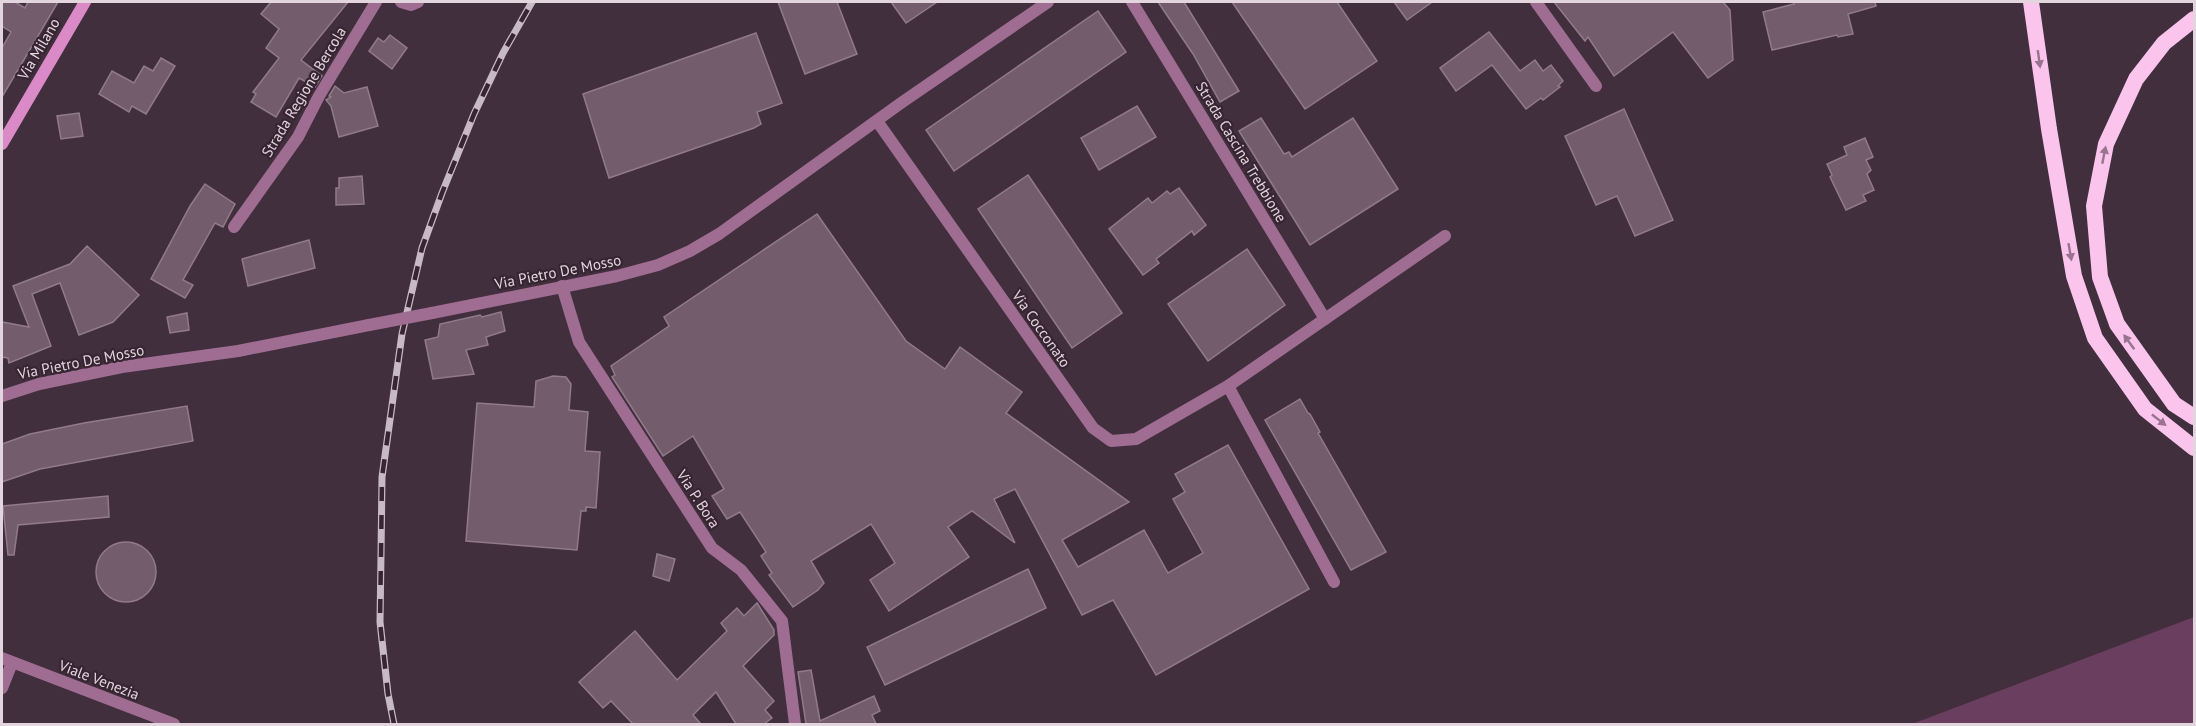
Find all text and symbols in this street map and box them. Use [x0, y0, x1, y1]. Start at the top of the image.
street label: Via Milano [13, 15, 64, 84]
street label: Strada Regione Bercola [257, 23, 350, 160]
one-way arrow [2035, 50, 2044, 69]
street label: Strada Cascina Trebbione [1192, 78, 1291, 226]
one-way arrow [2100, 145, 2109, 164]
one-way arrow [2066, 243, 2075, 262]
street label: Via Pietro De Mosso [492, 250, 623, 293]
street label: Via Cocconato [1007, 286, 1075, 371]
one-way arrow [2124, 334, 2136, 349]
street label: Via Pietro De Mosso [15, 340, 146, 383]
one-way arrow [2151, 414, 2167, 427]
street label: Via P. Bora [672, 465, 724, 531]
street label: Viale Venezia [55, 655, 142, 704]

